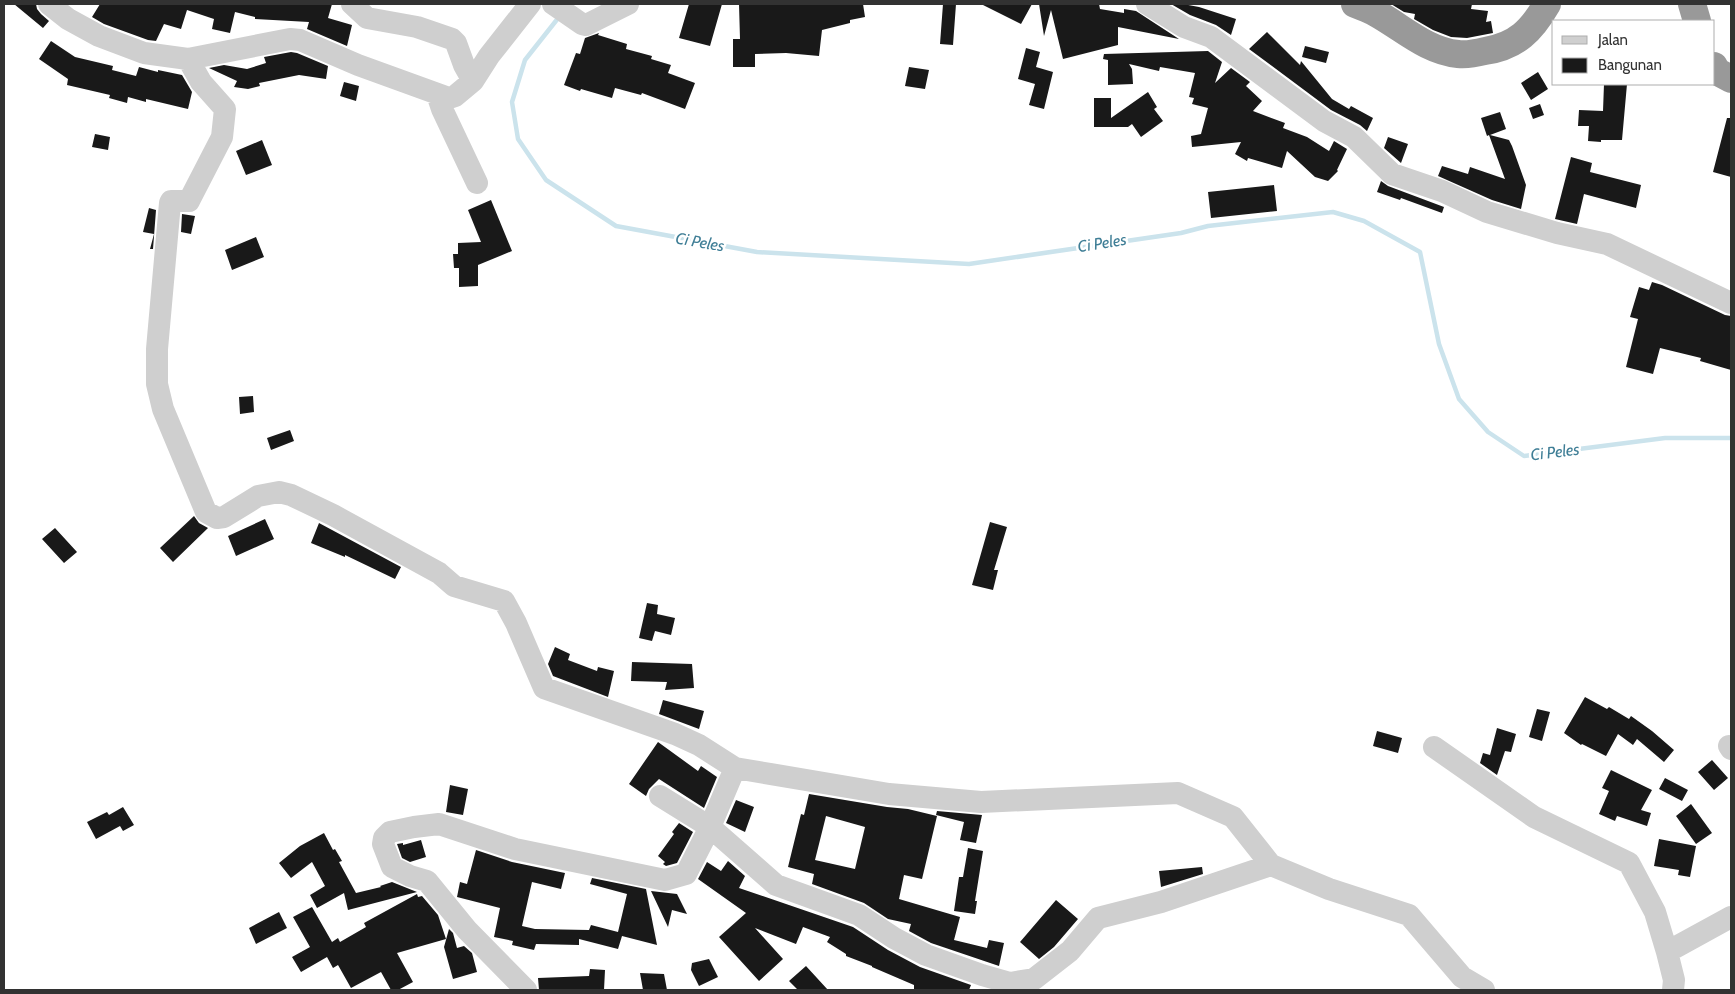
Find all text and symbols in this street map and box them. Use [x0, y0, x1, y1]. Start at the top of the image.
legend [1552, 20, 1715, 85]
text: Jalan [1597, 31, 1628, 49]
text: Bangunan [1598, 56, 1662, 74]
water label: Ci Peles [674, 228, 726, 256]
water label: Ci Peles [1076, 230, 1128, 256]
water label: Ci Peles [1529, 440, 1581, 464]

